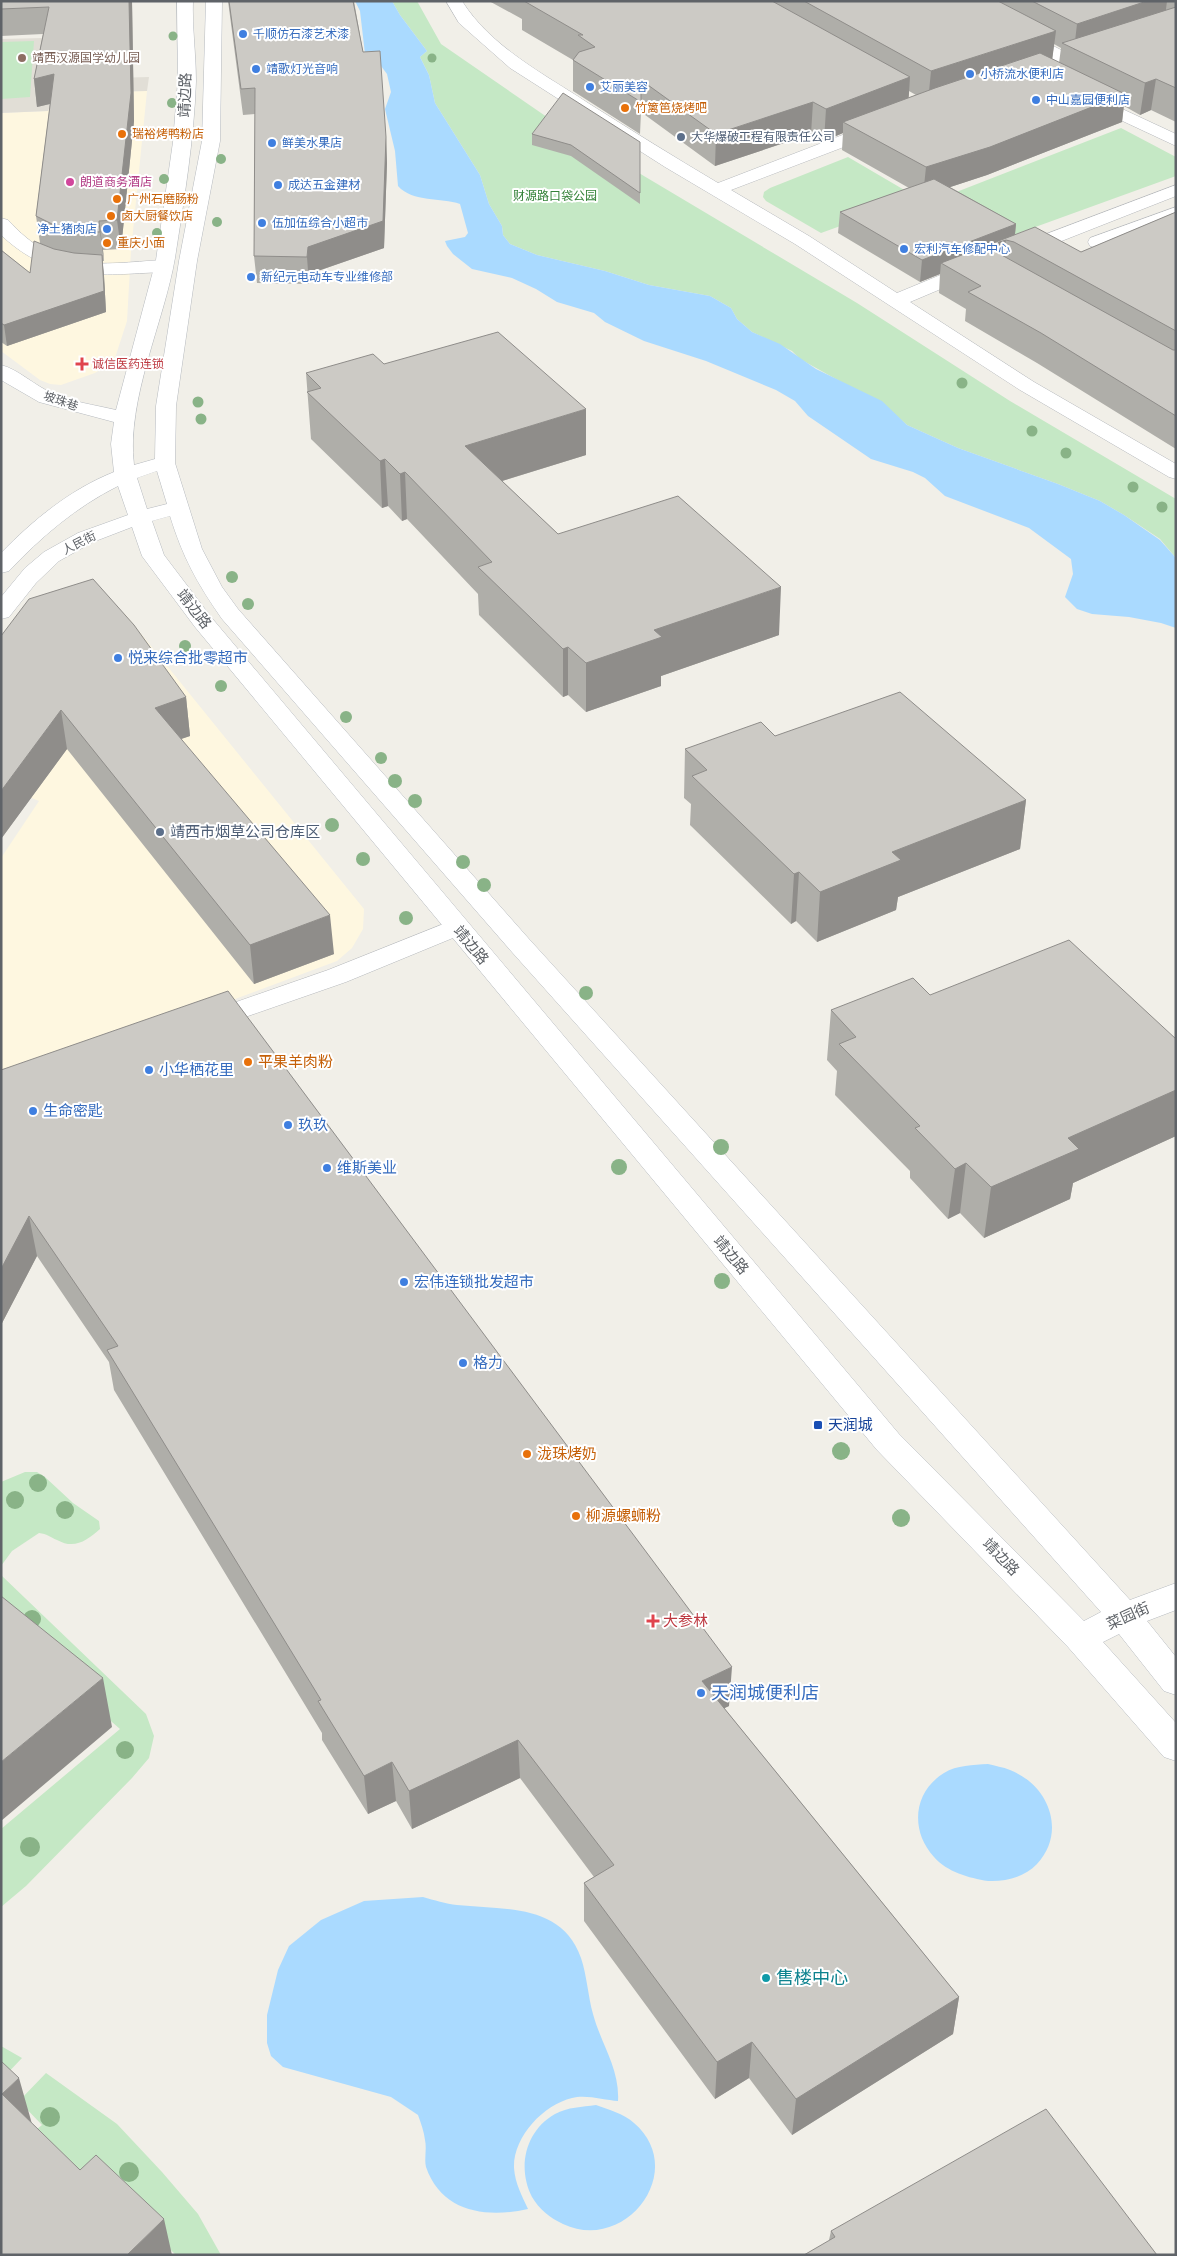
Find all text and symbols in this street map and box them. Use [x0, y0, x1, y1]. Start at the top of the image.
place label: 千顺仿石漆艺术漆 [253, 25, 349, 43]
marker: 千顺仿石漆艺术漆 [237, 28, 249, 40]
place label: 靖西汉源国学幼儿园 [32, 49, 140, 67]
marker: 靖西汉源国学幼儿园 [16, 52, 28, 64]
place label: 靖歌灯光音响 [266, 60, 338, 78]
marker: 靖歌灯光音响 [250, 63, 262, 75]
place label: 小桥流水便利店 [980, 65, 1064, 83]
marker: 小桥流水便利店 [964, 68, 976, 80]
street label: 靖边路 [173, 72, 197, 118]
place label: 艾丽美容 [600, 78, 648, 96]
marker: 艾丽美容 [584, 81, 596, 93]
place label: 中山嘉园便利店 [1046, 91, 1130, 109]
marker: 中山嘉园便利店 [1030, 94, 1042, 106]
place label: 竹篱笆烧烤吧 [635, 99, 707, 117]
marker: 竹篱笆烧烤吧 [619, 102, 631, 114]
place label: 瑞裕烤鸭粉店 [132, 125, 204, 143]
marker: 瑞裕烤鸭粉店 [116, 128, 128, 140]
place label: 大华爆破工程有限责任公司 [691, 128, 835, 146]
marker: 大华爆破工程有限责任公司 [675, 131, 687, 143]
place label: 鲜美水果店 [282, 134, 342, 152]
marker: 鲜美水果店 [266, 137, 278, 149]
place label: 朗道商务酒店 [80, 173, 152, 191]
marker: 朗道商务酒店 [64, 176, 76, 188]
place label: 成达五金建材 [288, 176, 360, 194]
marker: 成达五金建材 [272, 179, 284, 191]
park label: 财源路口袋公园 [513, 187, 597, 205]
place label: 广州石磨肠粉 [127, 190, 199, 208]
marker: 广州石磨肠粉 [111, 193, 123, 205]
place label: 卤大厨餐饮店 [121, 207, 193, 225]
marker: 卤大厨餐饮店 [105, 210, 117, 222]
place label: 伍加伍综合小超市 [272, 214, 368, 232]
marker: 伍加伍综合小超市 [256, 217, 268, 229]
place label: 净土猪肉店 [37, 220, 97, 238]
marker: 净土猪肉店 [101, 223, 113, 235]
place label: 重庆小面 [117, 234, 165, 252]
marker: 重庆小面 [101, 237, 113, 249]
place label: 宏利汽车修配中心 [914, 240, 1010, 258]
marker: 宏利汽车修配中心 [898, 243, 910, 255]
place label: 新纪元电动车专业维修部 [261, 268, 393, 286]
marker: 新纪元电动车专业维修部 [245, 271, 257, 283]
place label: 诚信医药连锁 [92, 355, 164, 373]
marker: 诚信医药连锁 [76, 358, 88, 370]
street label: 坡珠巷 [41, 387, 81, 415]
street label: 人民街 [59, 527, 99, 559]
street label: 靖边路 [171, 584, 217, 634]
place label: 悦来综合批零超市 [128, 647, 248, 669]
marker: 悦来综合批零超市 [112, 652, 124, 664]
place label: 靖西市烟草公司仓库区 [170, 821, 320, 843]
marker: 靖西市烟草公司仓库区 [154, 826, 166, 838]
street label: 靖边路 [448, 921, 494, 969]
place label: 平果羊肉粉 [258, 1051, 333, 1073]
marker: 平果羊肉粉 [242, 1056, 254, 1068]
place label: 小华栖花里 [159, 1059, 234, 1081]
marker: 小华栖花里 [143, 1064, 155, 1076]
place label: 生命密匙 [43, 1100, 103, 1122]
marker: 生命密匙 [27, 1105, 39, 1117]
place label: 玖玖 [298, 1114, 328, 1136]
marker: 玖玖 [282, 1119, 294, 1131]
place label: 维斯美业 [337, 1157, 397, 1179]
marker: 维斯美业 [321, 1162, 333, 1174]
street label: 靖边路 [708, 1231, 754, 1279]
place label: 宏伟连锁批发超市 [414, 1271, 534, 1293]
marker: 宏伟连锁批发超市 [398, 1276, 410, 1288]
place label: 格力 [473, 1352, 503, 1374]
marker: 格力 [457, 1357, 469, 1369]
place label: 天润城 [828, 1414, 873, 1436]
marker: 天润城 [812, 1419, 824, 1431]
place label: 泷珠烤奶 [537, 1443, 597, 1465]
marker: 泷珠烤奶 [521, 1448, 533, 1460]
place label: 柳源螺蛳粉 [586, 1505, 661, 1527]
marker: 柳源螺蛳粉 [570, 1510, 582, 1522]
street label: 靖边路 [977, 1533, 1025, 1581]
street label: 菜园街 [1103, 1597, 1153, 1635]
place label: 大参林 [663, 1610, 708, 1632]
marker: 大参林 [647, 1615, 659, 1627]
place label: 天润城便利店 [711, 1680, 819, 1706]
marker: 天润城便利店 [695, 1687, 707, 1699]
place label: 售楼中心 [776, 1965, 848, 1991]
marker: 售楼中心 [760, 1972, 772, 1984]

